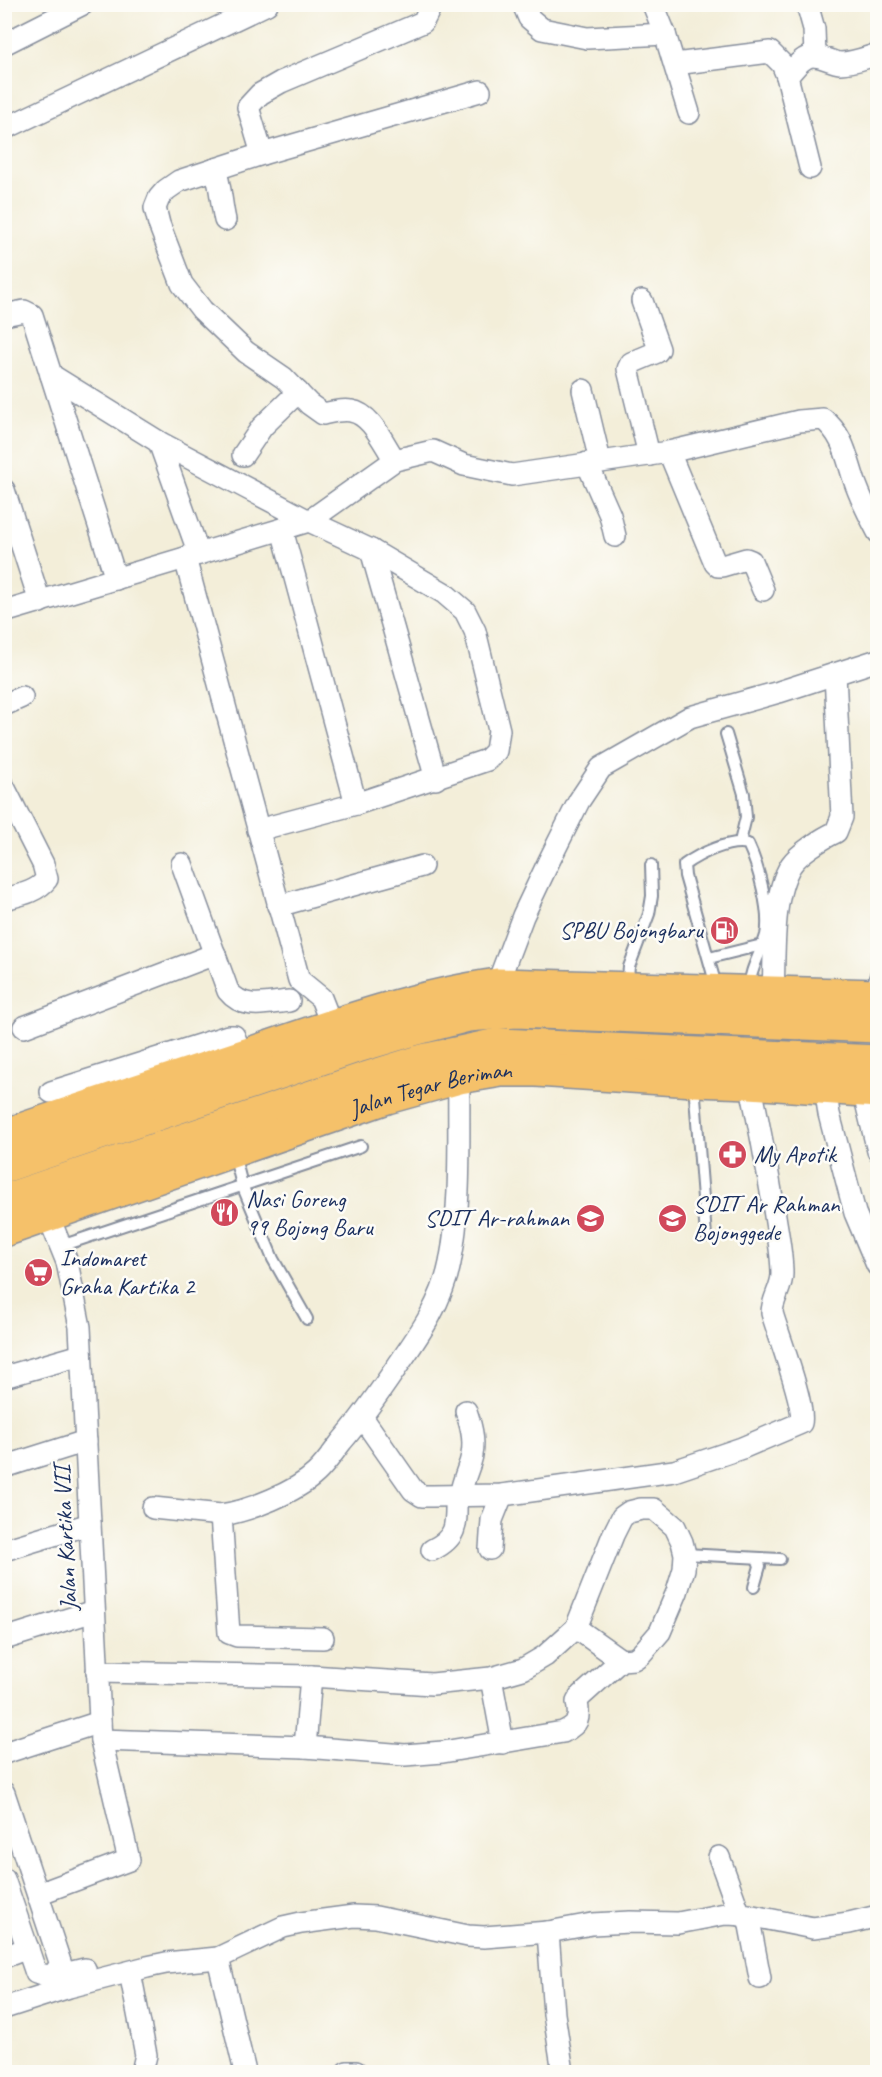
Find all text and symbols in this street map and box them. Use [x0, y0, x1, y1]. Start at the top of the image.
fuel station icon: SPBU Bojongbaru [708, 914, 740, 946]
place label: SPBU Bojongbaru [559, 915, 705, 945]
street label: Jalan Tegar Beriman [344, 1055, 513, 1124]
pharmacy icon: My Apotik [717, 1138, 749, 1170]
place label: My Apotik [754, 1139, 838, 1169]
place label: Nasi Goreng 99 Bojong Baru [246, 1184, 375, 1242]
place label: SDIT Ar Rahman Bojonggede [693, 1189, 841, 1247]
restaurant icon: Nasi Goreng 99 Bojong Baru [209, 1197, 241, 1229]
school or university icon: SDIT Ar-rahman [574, 1202, 606, 1234]
school or university icon: SDIT Ar Rahman Bojonggede [656, 1202, 688, 1234]
place label: SDIT Ar-rahman [425, 1203, 570, 1233]
place label: Indomaret Graha Kartika 2 [60, 1243, 196, 1301]
supermarket icon: Indomaret Graha Kartika 2 [23, 1256, 55, 1288]
street label: Jalan Kartika VII [46, 1459, 84, 1613]

